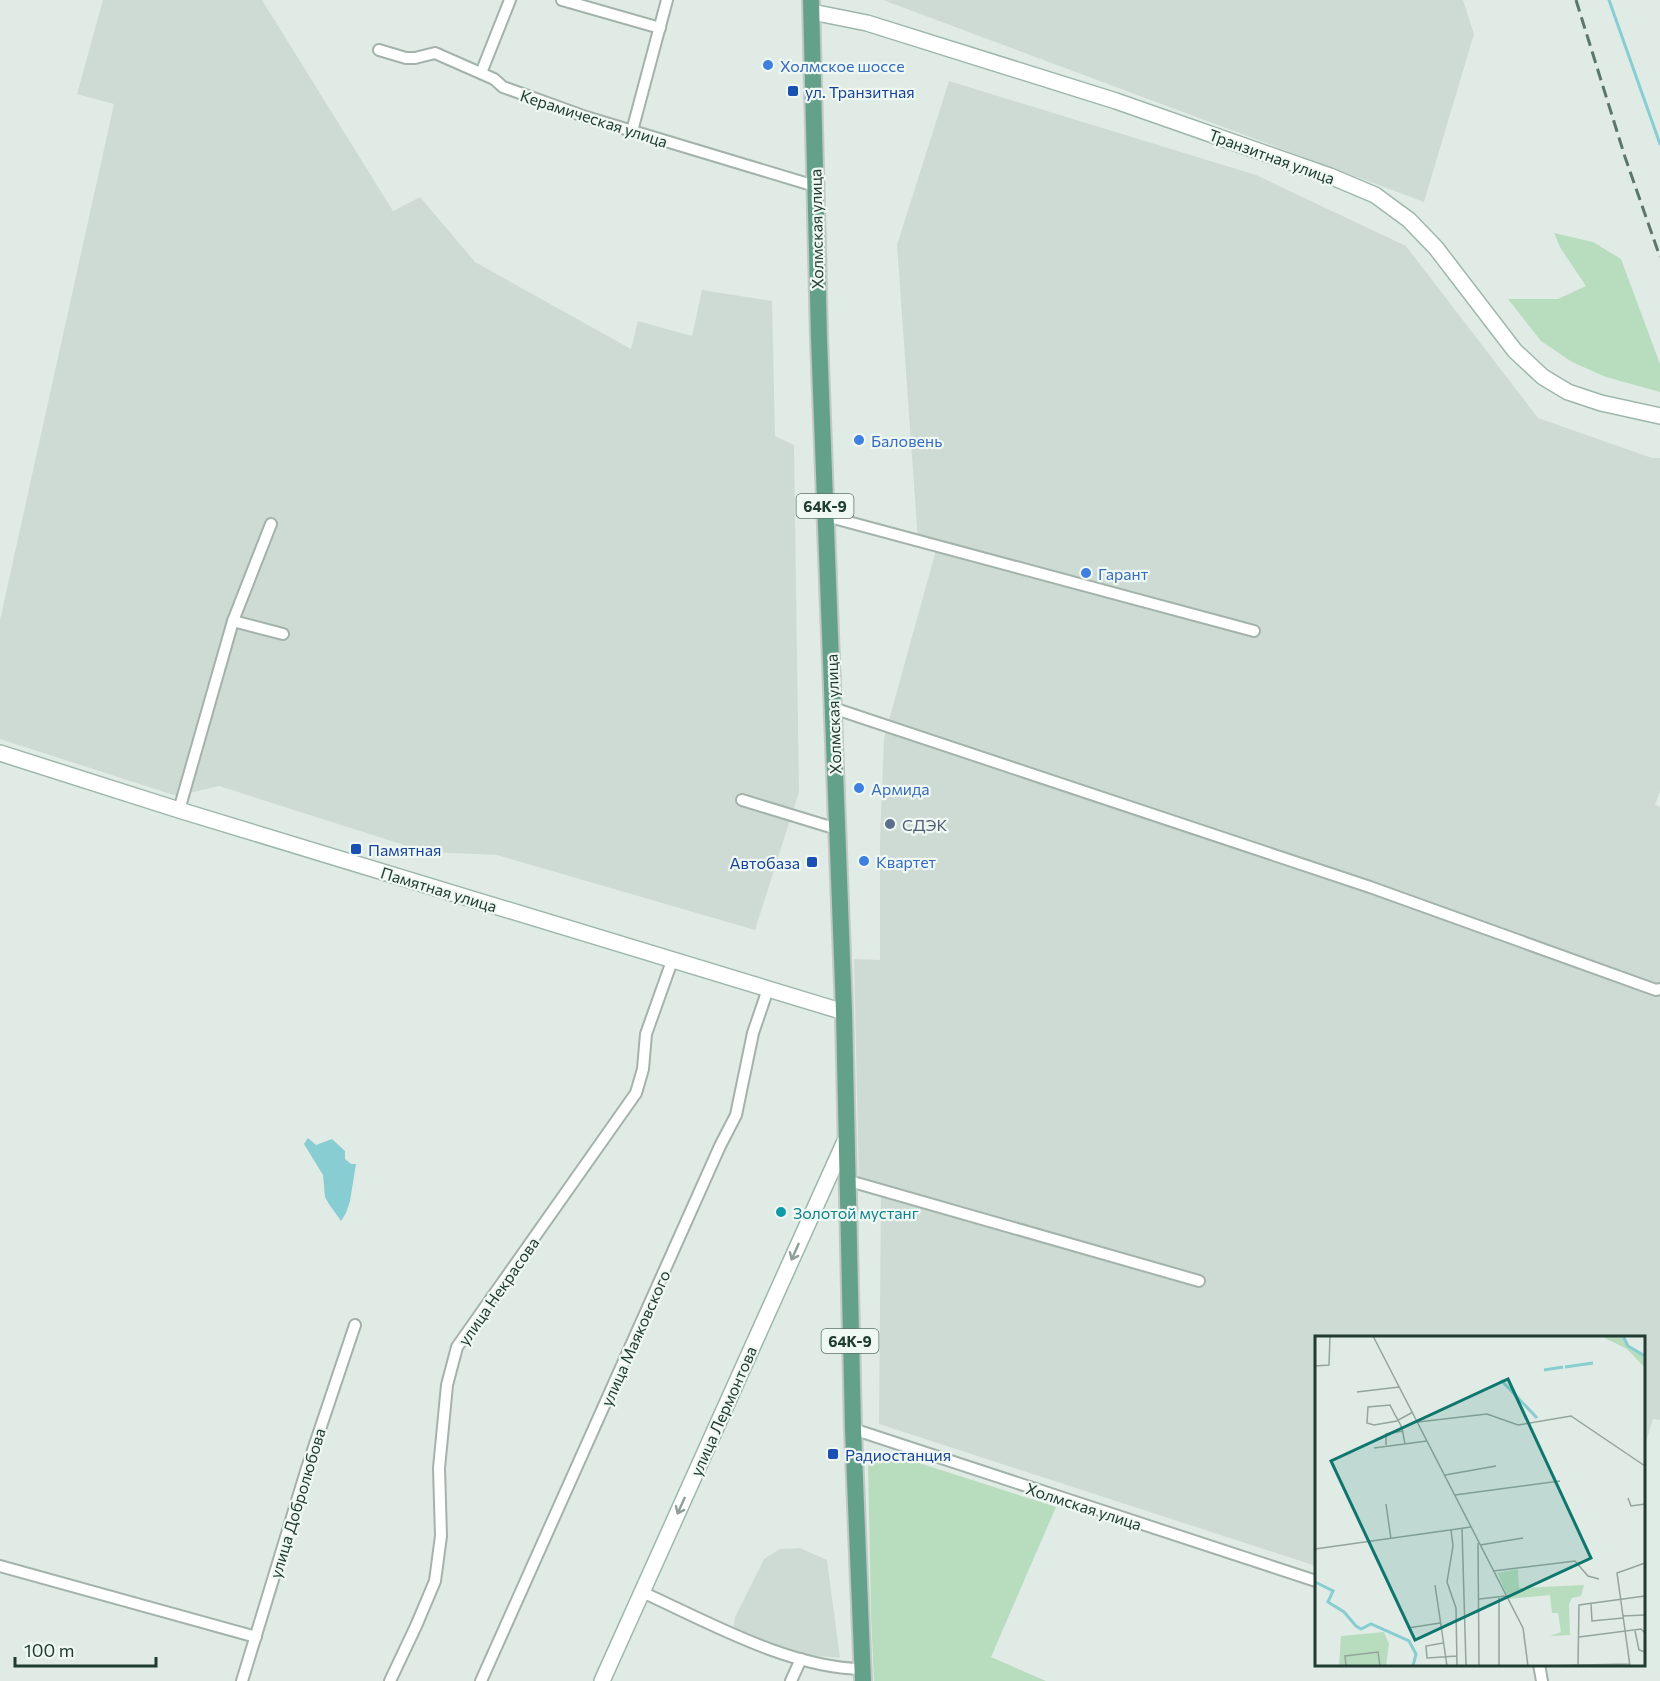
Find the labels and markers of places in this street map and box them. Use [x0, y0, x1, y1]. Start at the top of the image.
place label: Холмское шоссе [780, 56, 905, 75]
marker: Холмское шоссе [761, 58, 775, 72]
place label: ул. Транзитная [805, 82, 915, 101]
marker: ул. Транзитная [786, 84, 800, 98]
place label: Баловень [871, 431, 942, 450]
marker: Баловень [852, 433, 866, 447]
place label: Гарант [1098, 564, 1149, 583]
marker: Гарант [1079, 566, 1093, 580]
place label: Армида [871, 779, 930, 798]
marker: Армида [852, 781, 866, 795]
place label: СДЭК [902, 815, 947, 834]
marker: СДЭК [883, 817, 897, 831]
place label: Памятная [368, 840, 441, 859]
marker: Памятная [349, 842, 363, 856]
place label: Квартет [876, 852, 937, 871]
place label: Автобаза [729, 853, 800, 872]
marker: Квартет [857, 854, 871, 868]
marker: Автобаза [805, 855, 819, 869]
place label: Золотой мустанг [793, 1203, 919, 1222]
marker: Золотой мустанг [774, 1205, 788, 1219]
place label: Радиостанция [845, 1445, 951, 1464]
marker: Радиостанция [826, 1447, 840, 1461]

